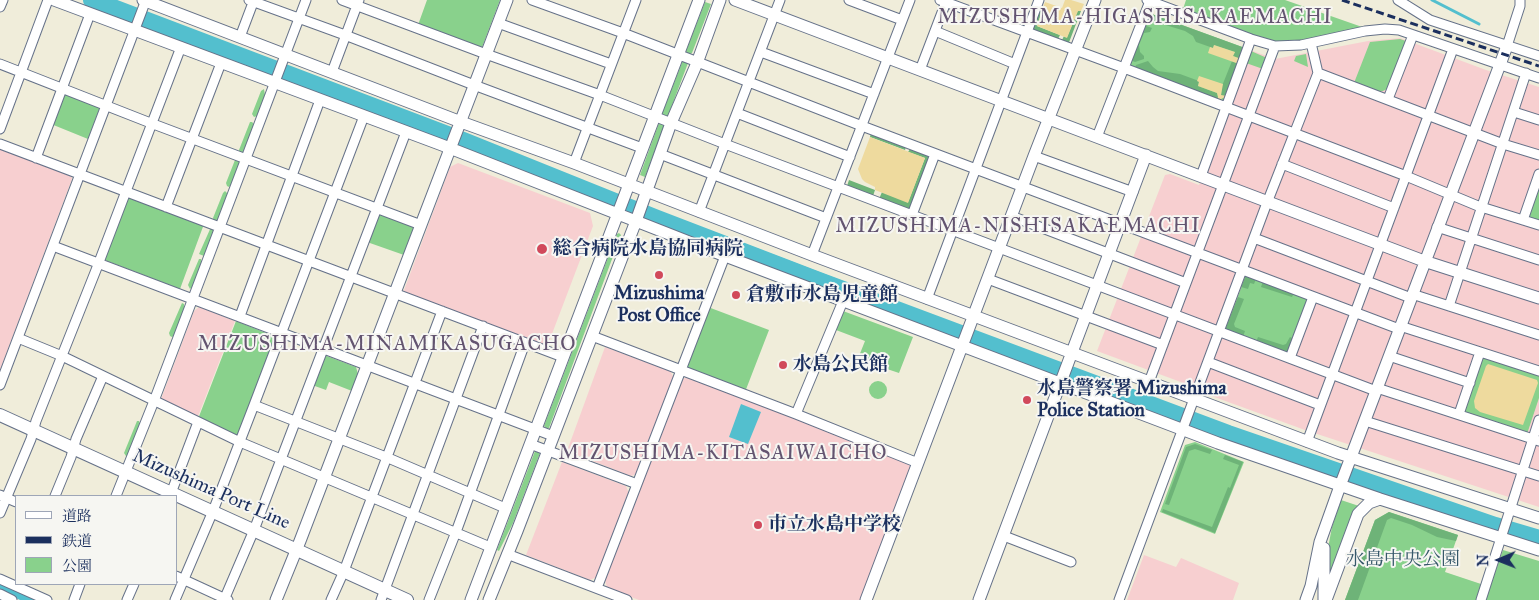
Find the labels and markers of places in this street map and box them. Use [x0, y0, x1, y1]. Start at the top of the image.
place label: 総合病院水島協同病院 [553, 238, 743, 260]
marker: 総合病院水島協同病院 [535, 242, 549, 256]
marker: Mizushima Post Office [653, 269, 665, 281]
place label: Mizushima Post Office [614, 283, 704, 327]
place label: 倉敷市水島児童館 [746, 284, 898, 306]
marker: 倉敷市水島児童館 [730, 289, 742, 301]
place label: 水島公民館 [793, 354, 888, 376]
marker: 水島公民館 [777, 359, 789, 371]
place label: 水島警察署 Mizushima Police Station [1037, 378, 1227, 422]
marker: 水島警察署 Mizushima Police Station [1021, 394, 1033, 406]
place label: 市立水島中学校 [768, 514, 901, 536]
marker: 市立水島中学校 [752, 519, 764, 531]

